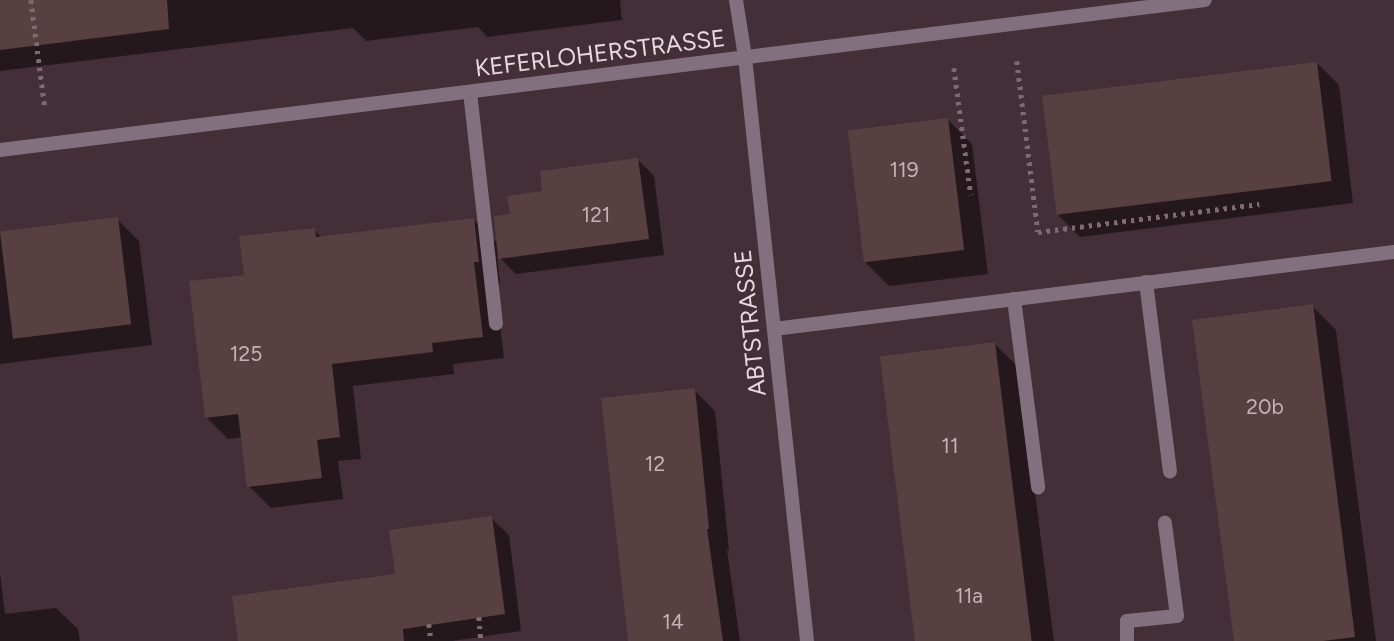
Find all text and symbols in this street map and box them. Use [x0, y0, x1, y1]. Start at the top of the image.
street label: KEFERLOHERSTRASSE [473, 23, 727, 83]
house number: 119 [889, 157, 919, 183]
house number: 121 [581, 202, 611, 228]
street label: ABTSTRASSE [728, 248, 772, 398]
house number: 125 [230, 341, 262, 367]
house number: 20b [1246, 394, 1284, 420]
house number: 11 [941, 433, 959, 459]
house number: 12 [645, 451, 665, 477]
house number: 11a [955, 583, 983, 609]
house number: 14 [662, 609, 684, 635]

